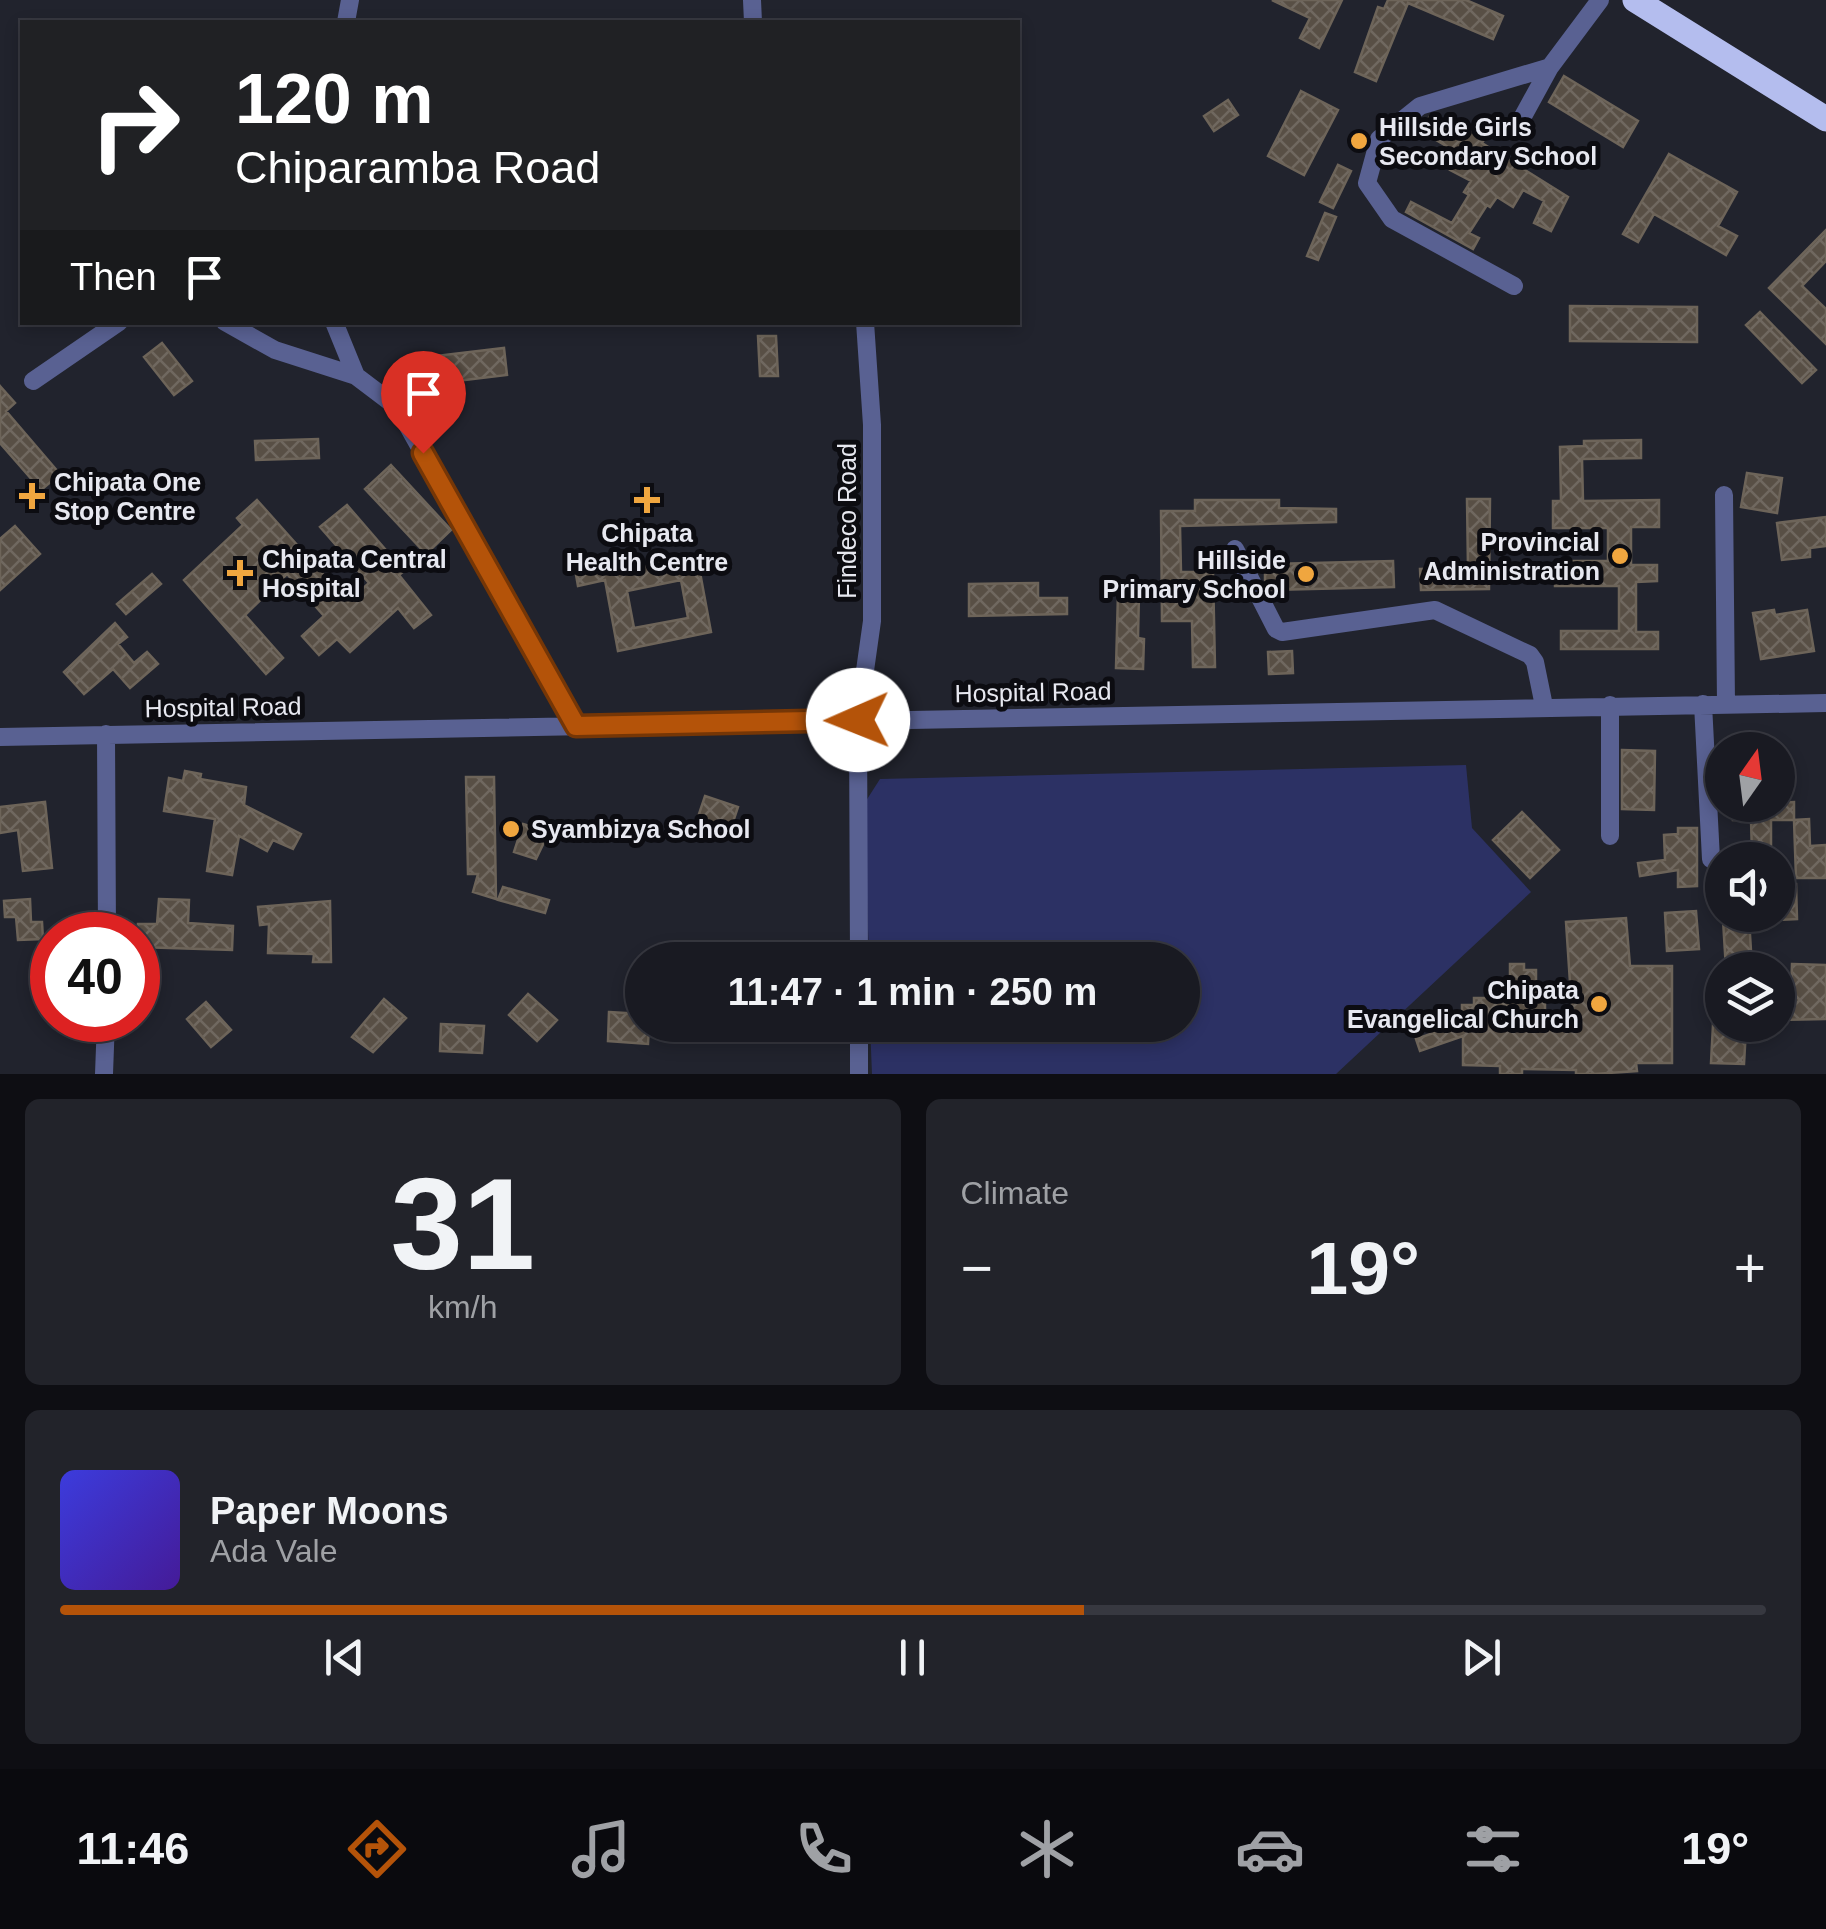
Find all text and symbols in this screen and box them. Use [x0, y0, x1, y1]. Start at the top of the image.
icon: right [70, 60, 200, 190]
text: 120 m [235, 60, 433, 138]
place label: Hillside Girls Secondary School [1379, 113, 1597, 170]
marker: Hillside Girls Secondary School [1348, 130, 1370, 152]
text: Chiparamba Road [235, 142, 600, 193]
icon: arrive [177, 250, 232, 305]
text: Then [70, 256, 157, 298]
pin [381, 351, 466, 454]
icon: arrive [396, 366, 451, 421]
street label: Findeco Road [833, 443, 861, 599]
place label: Chipata One Stop Centre [54, 468, 201, 525]
marker: Chipata One Stop Centre [19, 483, 45, 509]
marker: Chipata Health Centre [634, 487, 660, 513]
place label: Chipata Health Centre [566, 519, 728, 576]
place label: Provincial Administration [1424, 528, 1600, 585]
place label: Chipata Central Hospital [262, 545, 447, 602]
marker: Provincial Administration [1609, 545, 1631, 567]
place label: Hillside Primary School [1103, 546, 1286, 603]
marker: Chipata Central Hospital [227, 560, 253, 586]
marker: Hillside Primary School [1295, 563, 1317, 585]
position arrow [806, 668, 910, 772]
street label: Hospital Road [954, 677, 1112, 707]
street label: Hospital Road [144, 692, 302, 722]
north arrow [1705, 732, 1795, 822]
map controls [1705, 732, 1795, 1042]
place label: Syambizya School [531, 815, 751, 843]
marker: Syambizya School [500, 818, 522, 840]
button: sound [1705, 842, 1795, 932]
speed limit sign: 40 [30, 912, 160, 1042]
button: layers [1705, 952, 1795, 1042]
text: 11:47 · 1 min · 250 m [728, 971, 1097, 1013]
place label: Chipata Evangelical Church [1347, 976, 1580, 1033]
marker: Chipata Evangelical Church [1588, 993, 1610, 1015]
text: 31 [390, 1151, 535, 1297]
text: Climate [961, 1175, 1069, 1211]
text: 19° [1307, 1226, 1420, 1310]
text: − [961, 1237, 993, 1299]
text: + [1734, 1237, 1766, 1299]
text: km/h [428, 1289, 497, 1325]
text: Paper Moons [210, 1490, 449, 1532]
text: Ada Vale [210, 1533, 338, 1569]
icon: previous [317, 1630, 372, 1685]
icon: pause [885, 1630, 940, 1685]
icon: next [1454, 1630, 1509, 1685]
icon: directions [342, 1814, 412, 1884]
icon: music [566, 1814, 636, 1884]
icon: phone [789, 1814, 859, 1884]
icon: climate [1012, 1814, 1082, 1884]
icon: car [1235, 1814, 1305, 1884]
icon: filters [1458, 1814, 1528, 1884]
text: 11:46 [77, 1823, 189, 1874]
text: 19° [1681, 1823, 1749, 1874]

